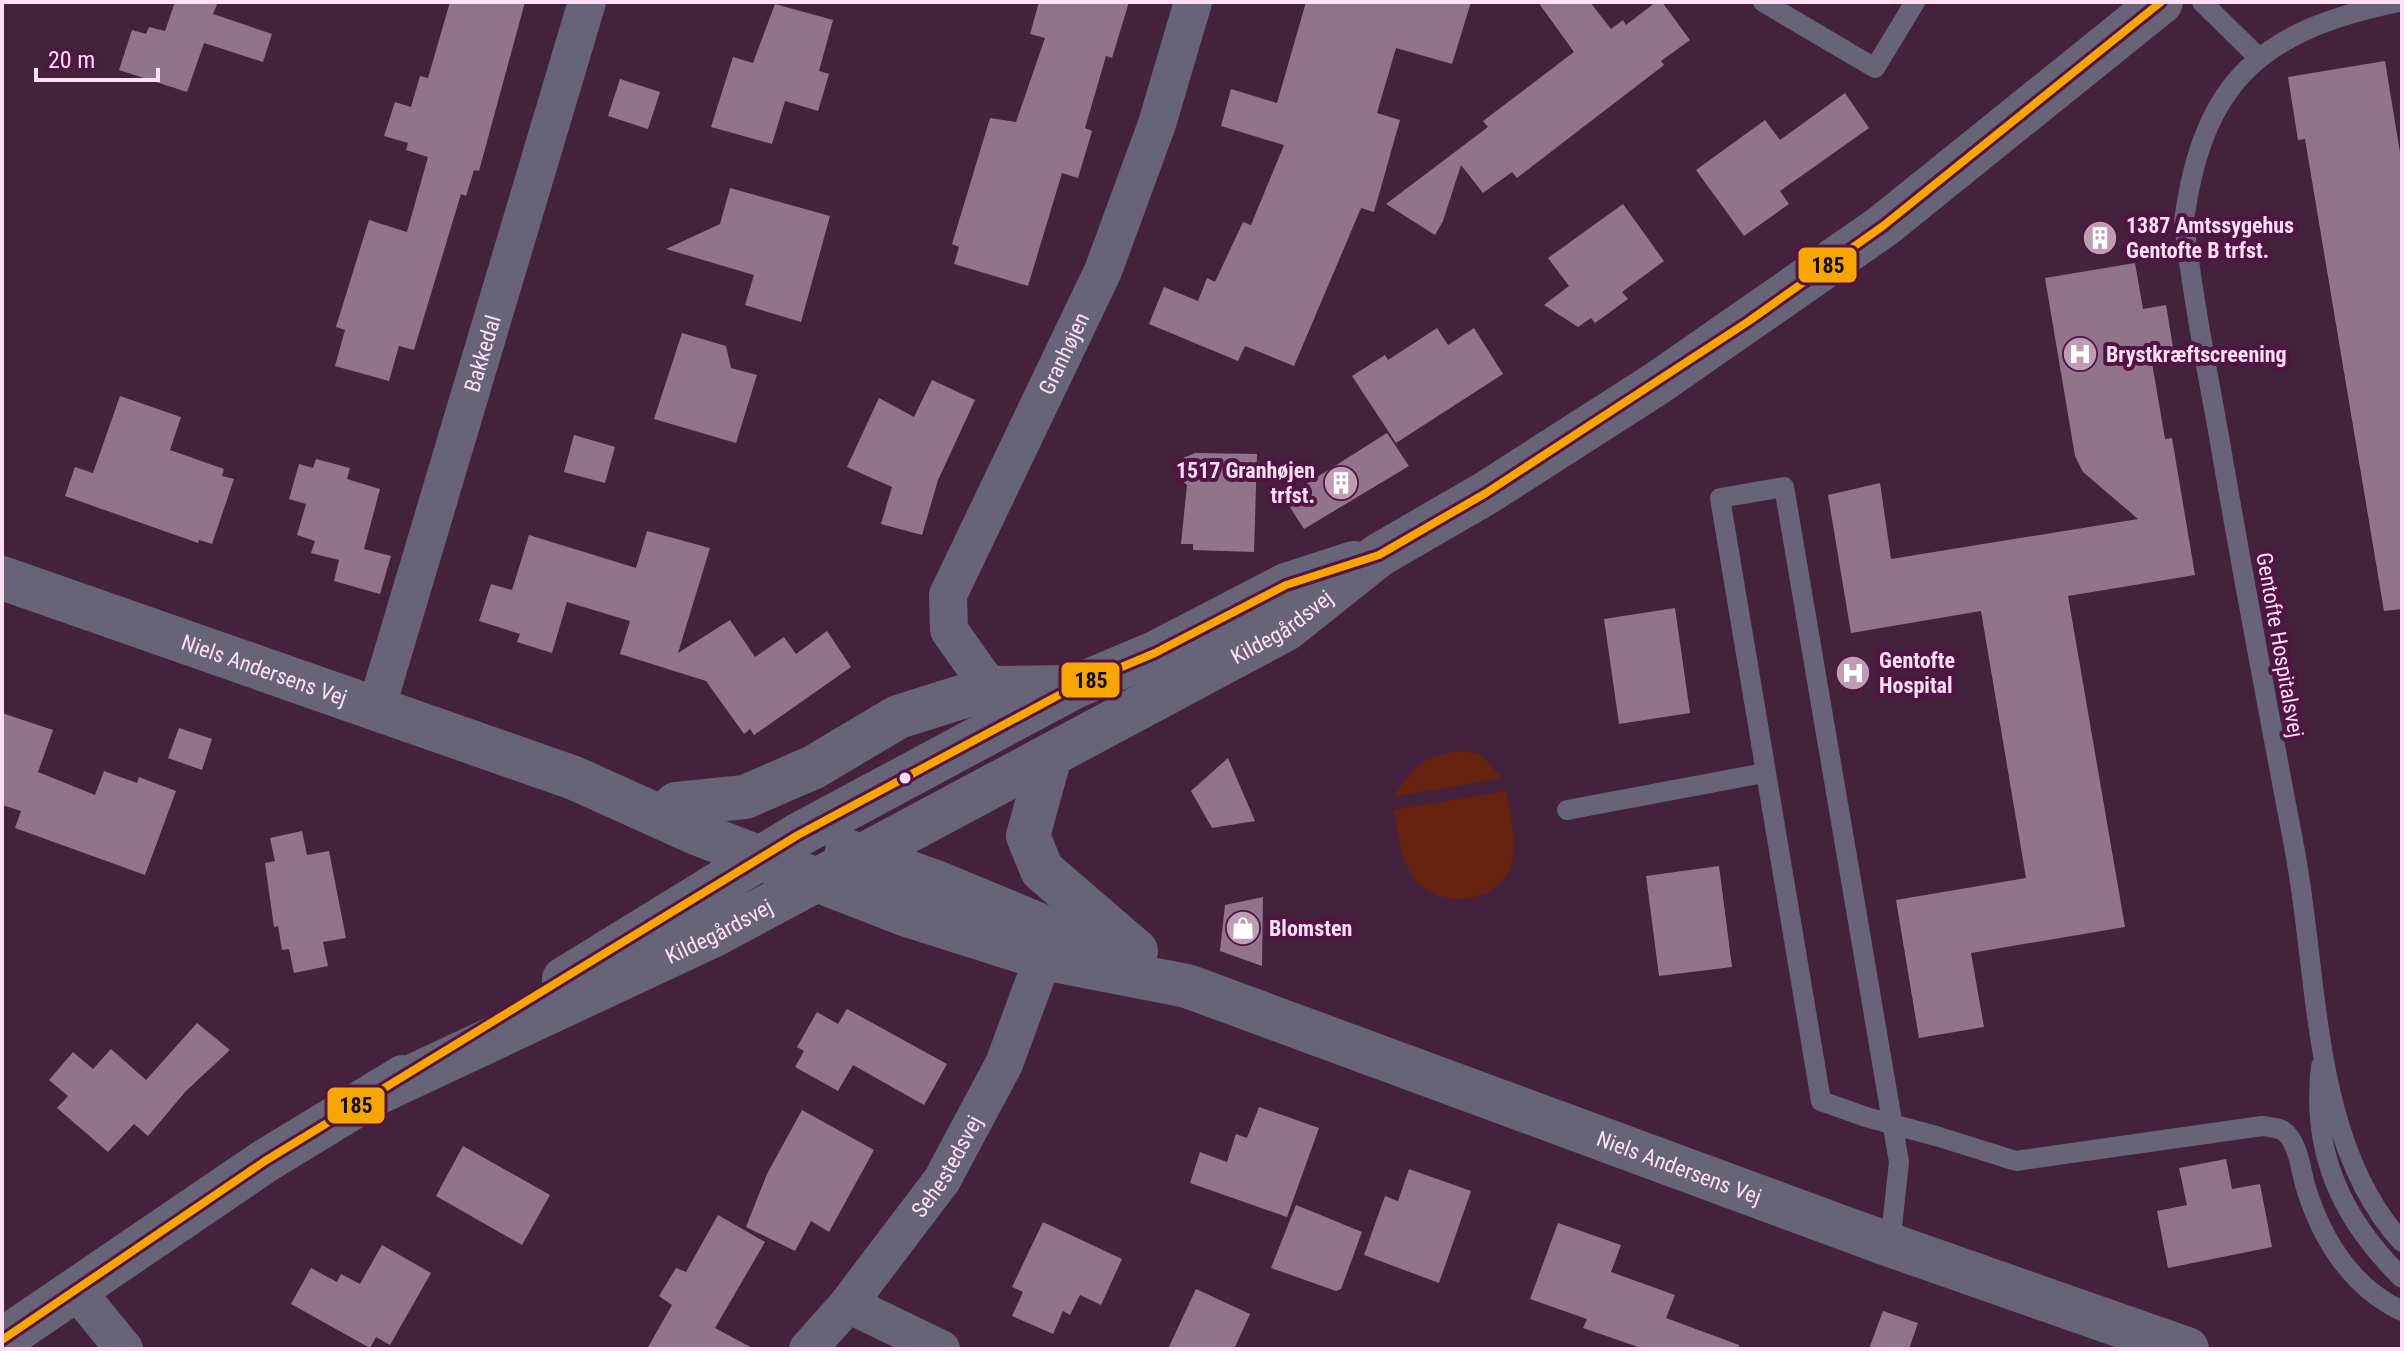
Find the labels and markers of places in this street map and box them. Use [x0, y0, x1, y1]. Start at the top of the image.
place label: 1387 Amtssygehus Gentofte B trfst. [2126, 213, 2294, 263]
building icon: 1387 Amtssygehus Gentofte B trfst. [2081, 219, 2119, 257]
hospital icon: Brystkræftscreening [2061, 335, 2099, 373]
place label: Brystkræftscreening [2106, 342, 2287, 367]
place label: 1517 Granhøjen trfst. [1176, 458, 1315, 508]
building icon: 1517 Granhøjen trfst. [1322, 464, 1360, 502]
place label: Gentofte Hospital [1879, 648, 1955, 698]
hospital icon: Gentofte Hospital [1834, 654, 1872, 692]
unlabelled marker [897, 770, 913, 786]
shop icon: Blomsten [1224, 909, 1262, 947]
place label: Blomsten [1269, 916, 1352, 941]

